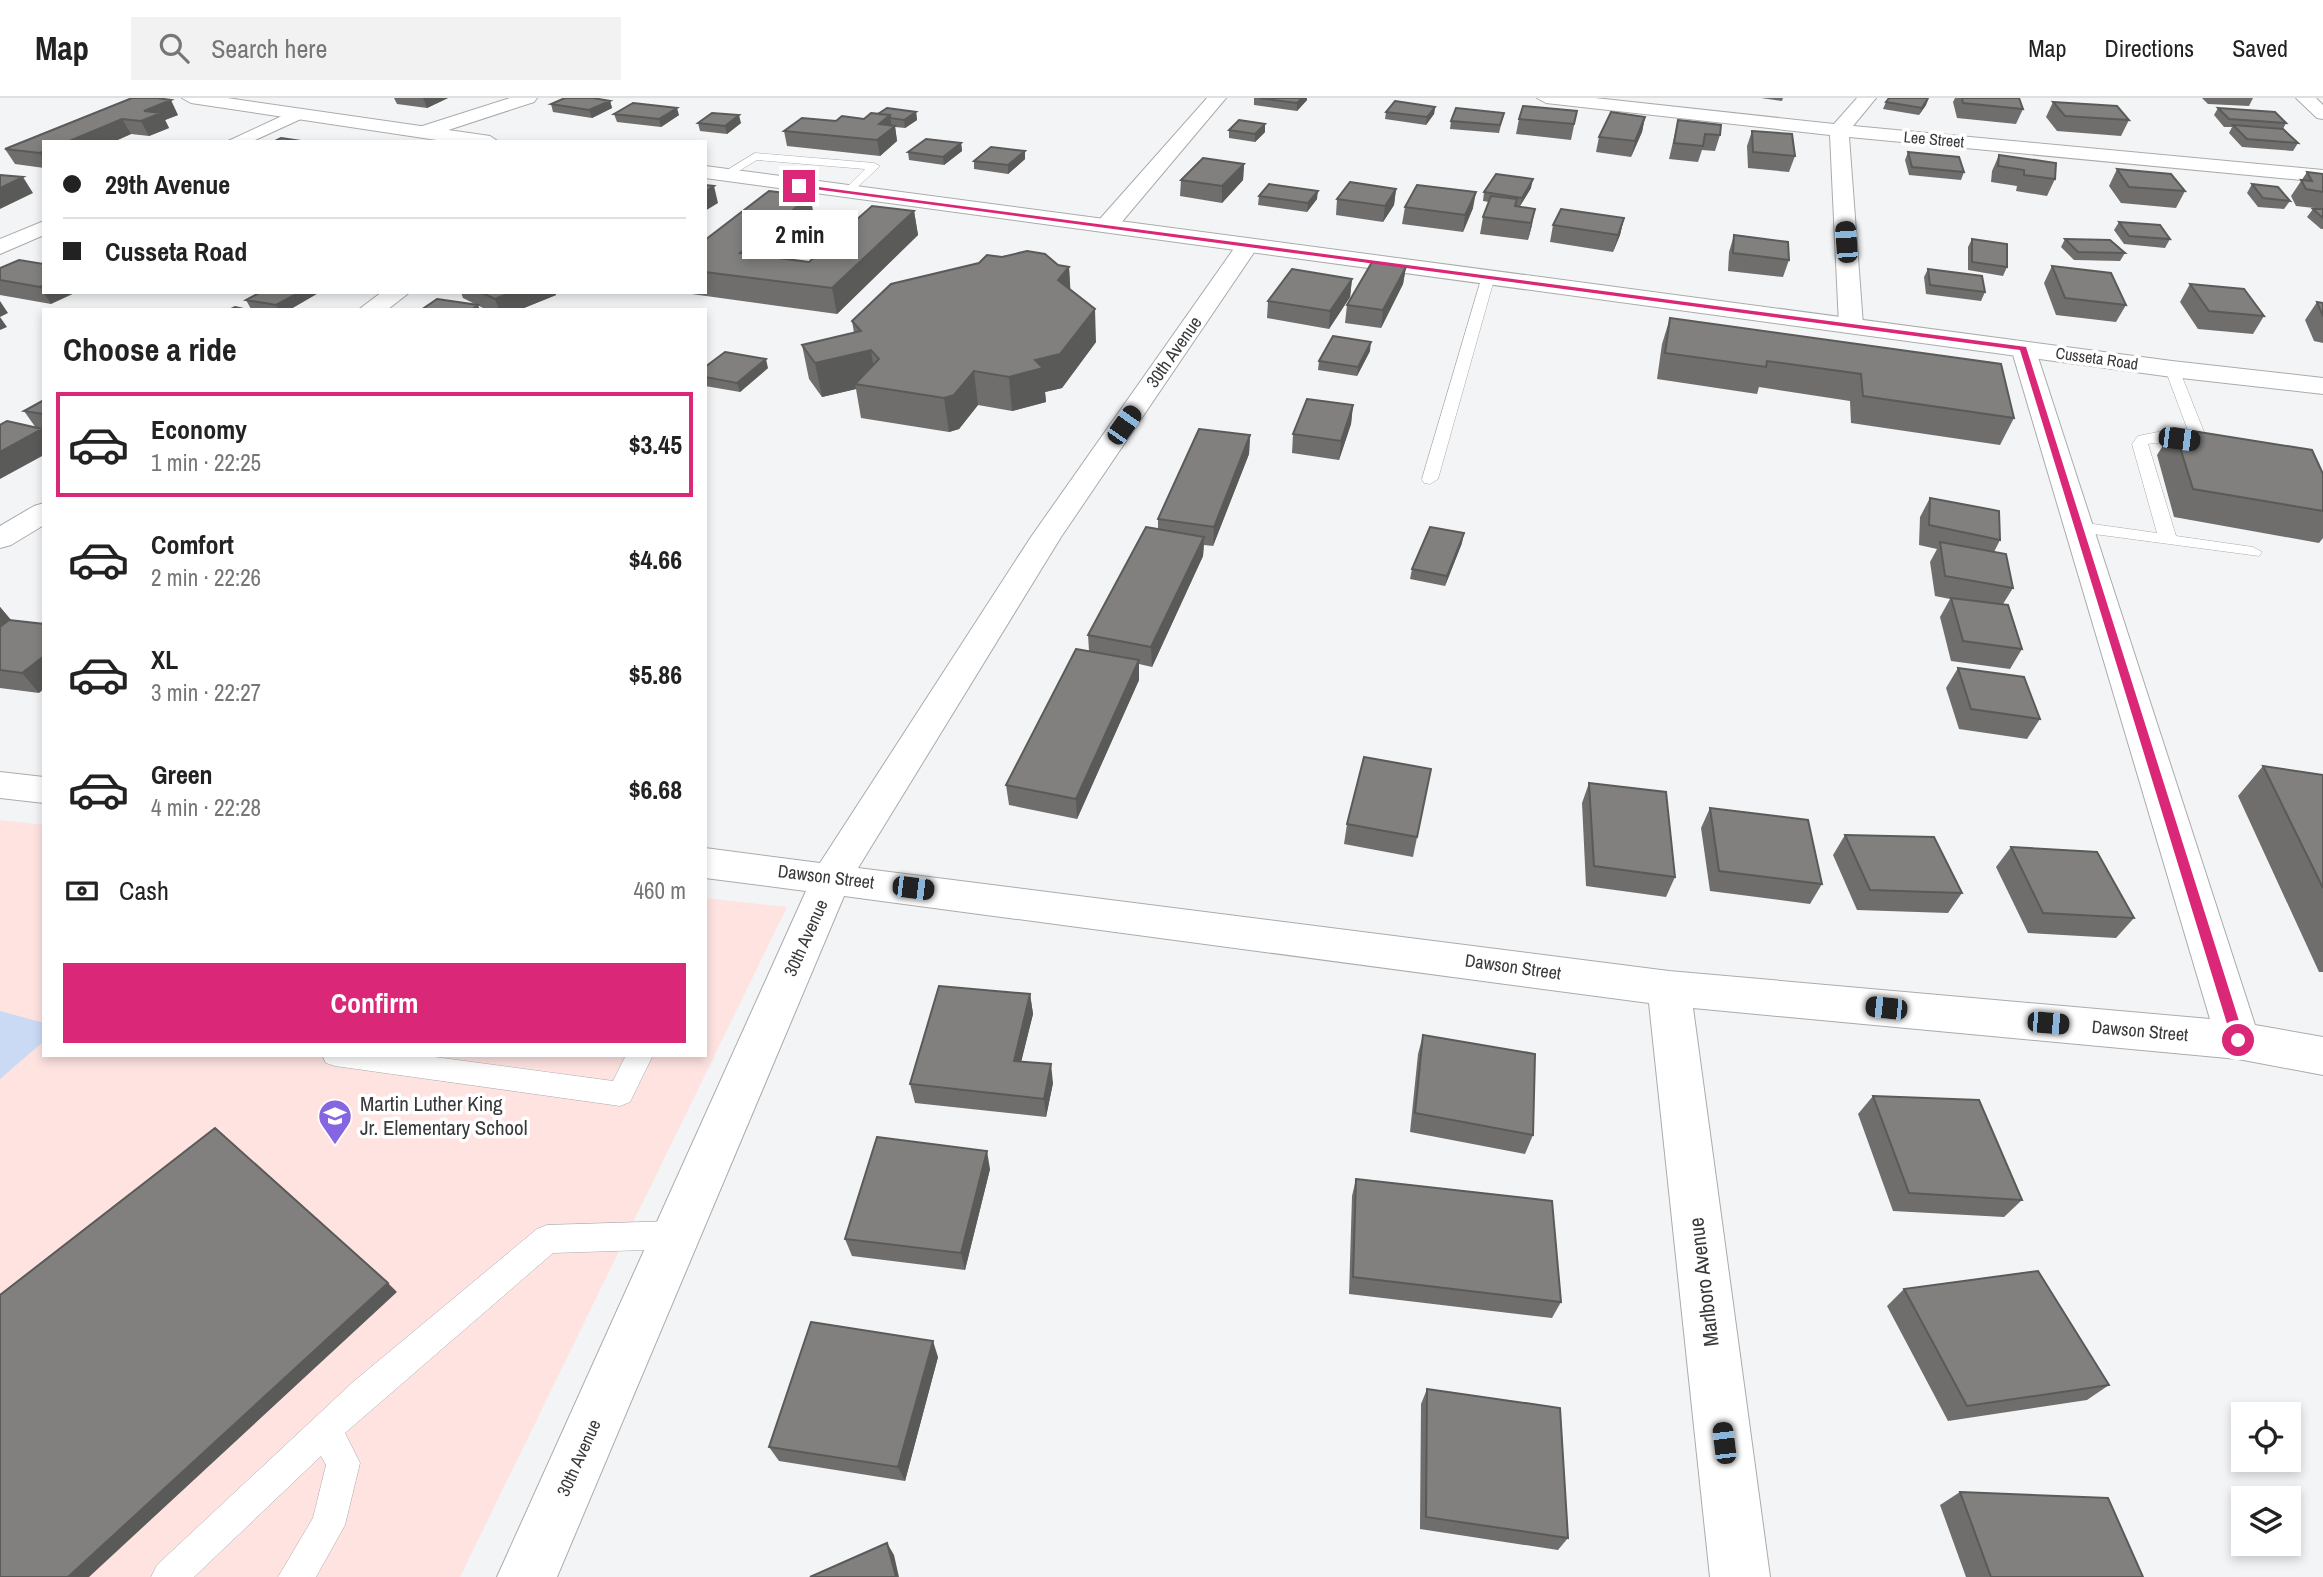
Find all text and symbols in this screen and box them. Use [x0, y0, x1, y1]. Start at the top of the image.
search box [131, 17, 621, 80]
text: Map [35, 26, 89, 70]
icon: search [155, 29, 193, 67]
text: Search here [211, 31, 327, 66]
text: Map [2028, 32, 2066, 64]
text: Directions [2104, 32, 2194, 64]
text: Saved [2232, 32, 2288, 64]
street label: Lee Street [1903, 125, 1965, 153]
text: 29th Avenue [105, 167, 230, 202]
route end [783, 170, 815, 202]
callout: 2 min [741, 210, 857, 260]
text: 2 min [775, 219, 825, 250]
car [1835, 220, 1858, 264]
text: Cusseta Road [105, 234, 247, 269]
street label: 30th Avenue [1140, 311, 1207, 392]
text: Choose a ride [63, 328, 237, 371]
street label: Cusseta Road [2054, 341, 2140, 375]
car [1104, 402, 1145, 448]
text: Economy [151, 412, 247, 447]
icon: car [67, 413, 130, 476]
car [2157, 426, 2202, 452]
text: $3.45 [629, 427, 682, 462]
text: 1 min · 22:25 [151, 447, 261, 478]
text: Comfort [151, 527, 234, 562]
icon: car [67, 528, 130, 591]
text: $4.66 [629, 542, 682, 577]
text: 2 min · 22:26 [151, 562, 261, 593]
text: XL [151, 642, 178, 677]
icon: car [67, 643, 130, 706]
text: $5.86 [629, 657, 682, 692]
text: 3 min · 22:27 [151, 677, 261, 708]
text: Green [151, 757, 213, 792]
icon: car [67, 758, 130, 821]
text: $6.68 [629, 772, 682, 807]
text: 4 min · 22:28 [151, 792, 261, 823]
street label: Dawson Street [776, 858, 876, 895]
icon: cash [63, 872, 101, 910]
text: Cash [119, 873, 169, 908]
text: 460 m [634, 875, 686, 906]
car [891, 875, 936, 901]
street label: 30th Avenue [777, 895, 834, 980]
street label: Dawson Street [1463, 947, 1563, 986]
button: Confirm [63, 963, 686, 1043]
car [1865, 995, 1908, 1021]
car [2027, 1011, 2070, 1035]
street label: Dawson Street [2091, 1014, 2189, 1047]
route start [2222, 1024, 2254, 1056]
place label: Martin Luther King Jr. Elementary School [360, 1089, 528, 1142]
school or university icon: Martin Luther King Jr. Elementary School [316, 1097, 354, 1146]
street label: Marlboro Avenue [1681, 1216, 1726, 1348]
map controls [2231, 1402, 2301, 1556]
button: locate [2231, 1402, 2301, 1472]
street label: 30th Avenue [550, 1415, 607, 1500]
car [1712, 1421, 1737, 1465]
button: layers [2231, 1486, 2301, 1556]

